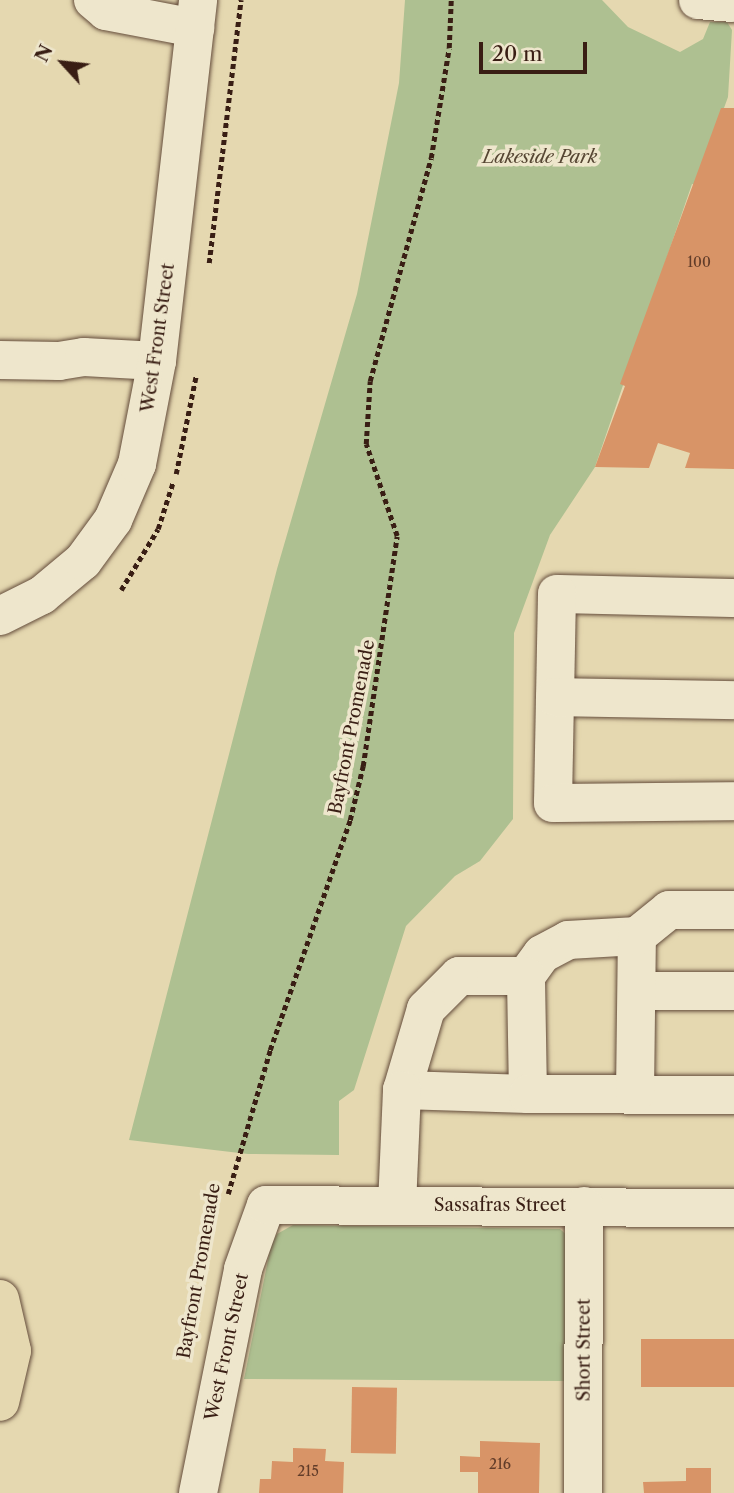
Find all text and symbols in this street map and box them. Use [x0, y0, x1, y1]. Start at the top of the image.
north arrow [28, 28, 98, 98]
scale bar [482, 28, 590, 72]
text: N [30, 41, 58, 66]
text: 20 m [492, 41, 543, 66]
park label: Lakeside Park [483, 146, 597, 168]
house number: 100 [687, 254, 711, 270]
street label: West Front Street [137, 262, 179, 414]
street label: Bayfront Promenade [324, 638, 380, 816]
street label: Bayfront Promenade [173, 1182, 225, 1360]
street label: Sassafras Street [434, 1194, 566, 1216]
street label: West Front Street [201, 1271, 253, 1423]
street label: Short Street [573, 1299, 595, 1401]
house number: 216 [489, 1456, 511, 1472]
house number: 215 [297, 1463, 319, 1479]

